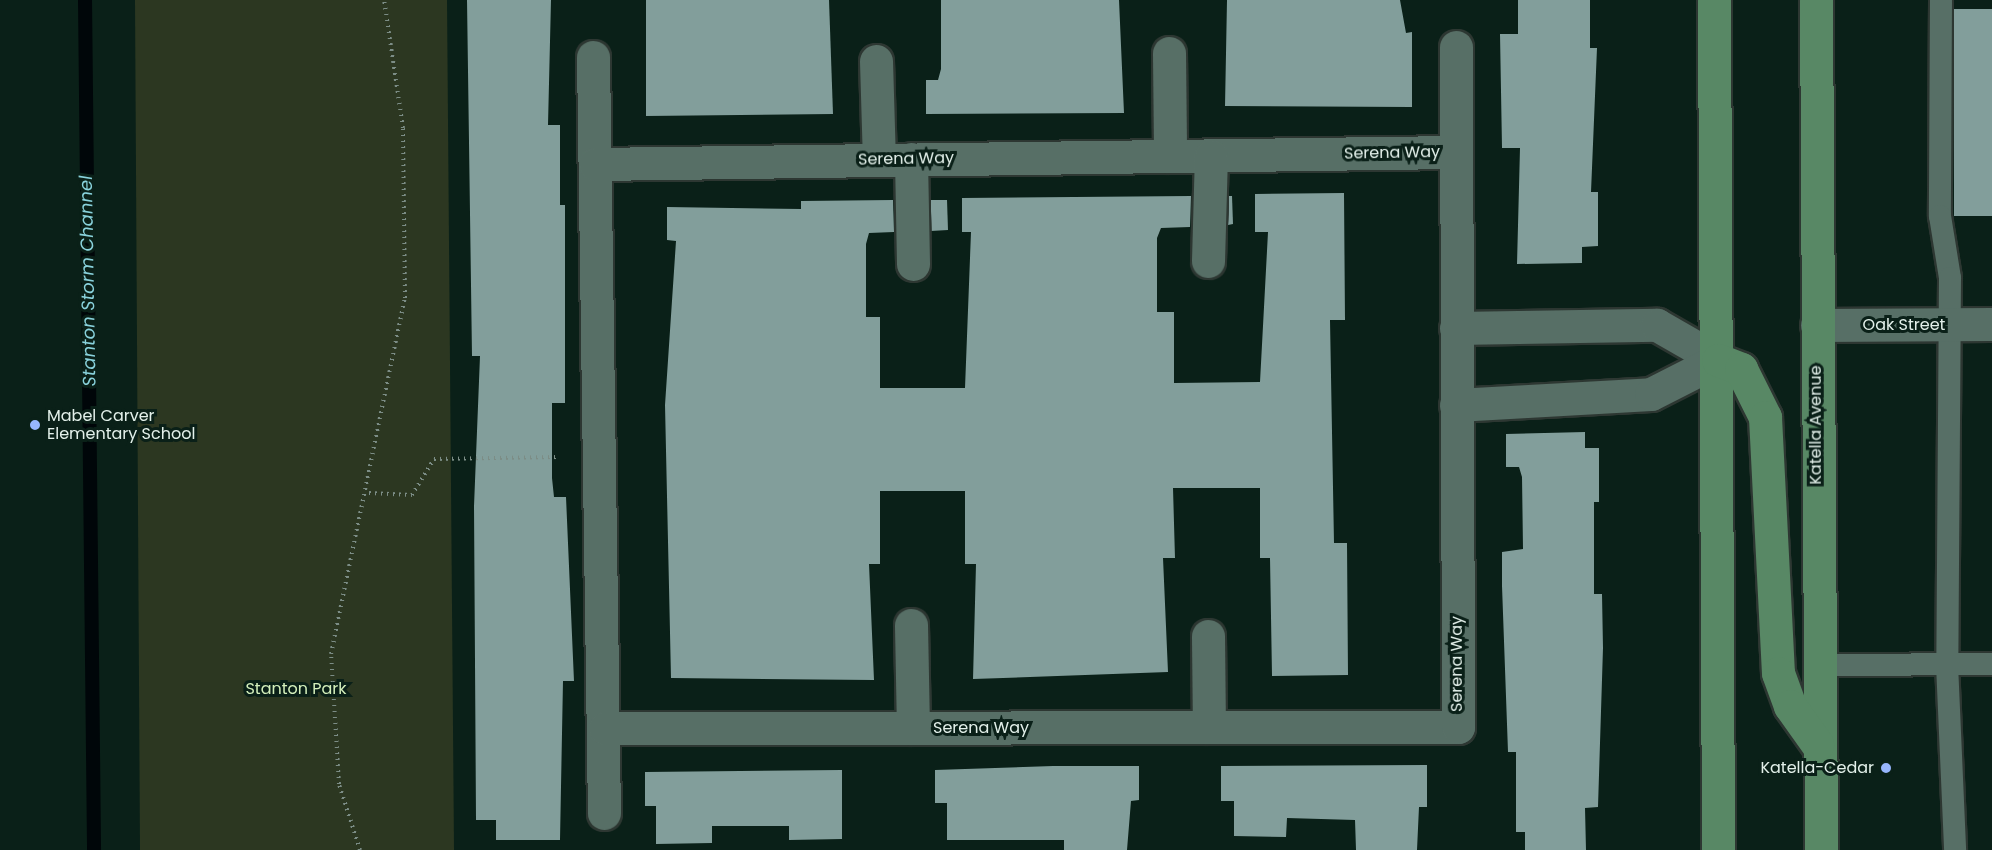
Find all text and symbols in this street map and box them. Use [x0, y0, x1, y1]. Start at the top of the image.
street label: Serena Way [1344, 143, 1440, 163]
street label: Serena Way [858, 149, 954, 169]
water label: Stanton Storm Channel [75, 175, 101, 387]
street label: Oak Street [1863, 315, 1945, 335]
street label: Katella Avenue [1806, 365, 1826, 485]
place label: Mabel Carver Elementary School [47, 406, 195, 444]
marker: Mabel Carver Elementary School [28, 418, 42, 432]
street label: Serena Way [1447, 616, 1467, 712]
park label: Stanton Park [245, 679, 347, 699]
street label: Serena Way [933, 718, 1029, 738]
place label: Katella-Cedar [1760, 758, 1874, 778]
marker: Katella-Cedar [1879, 761, 1893, 775]

